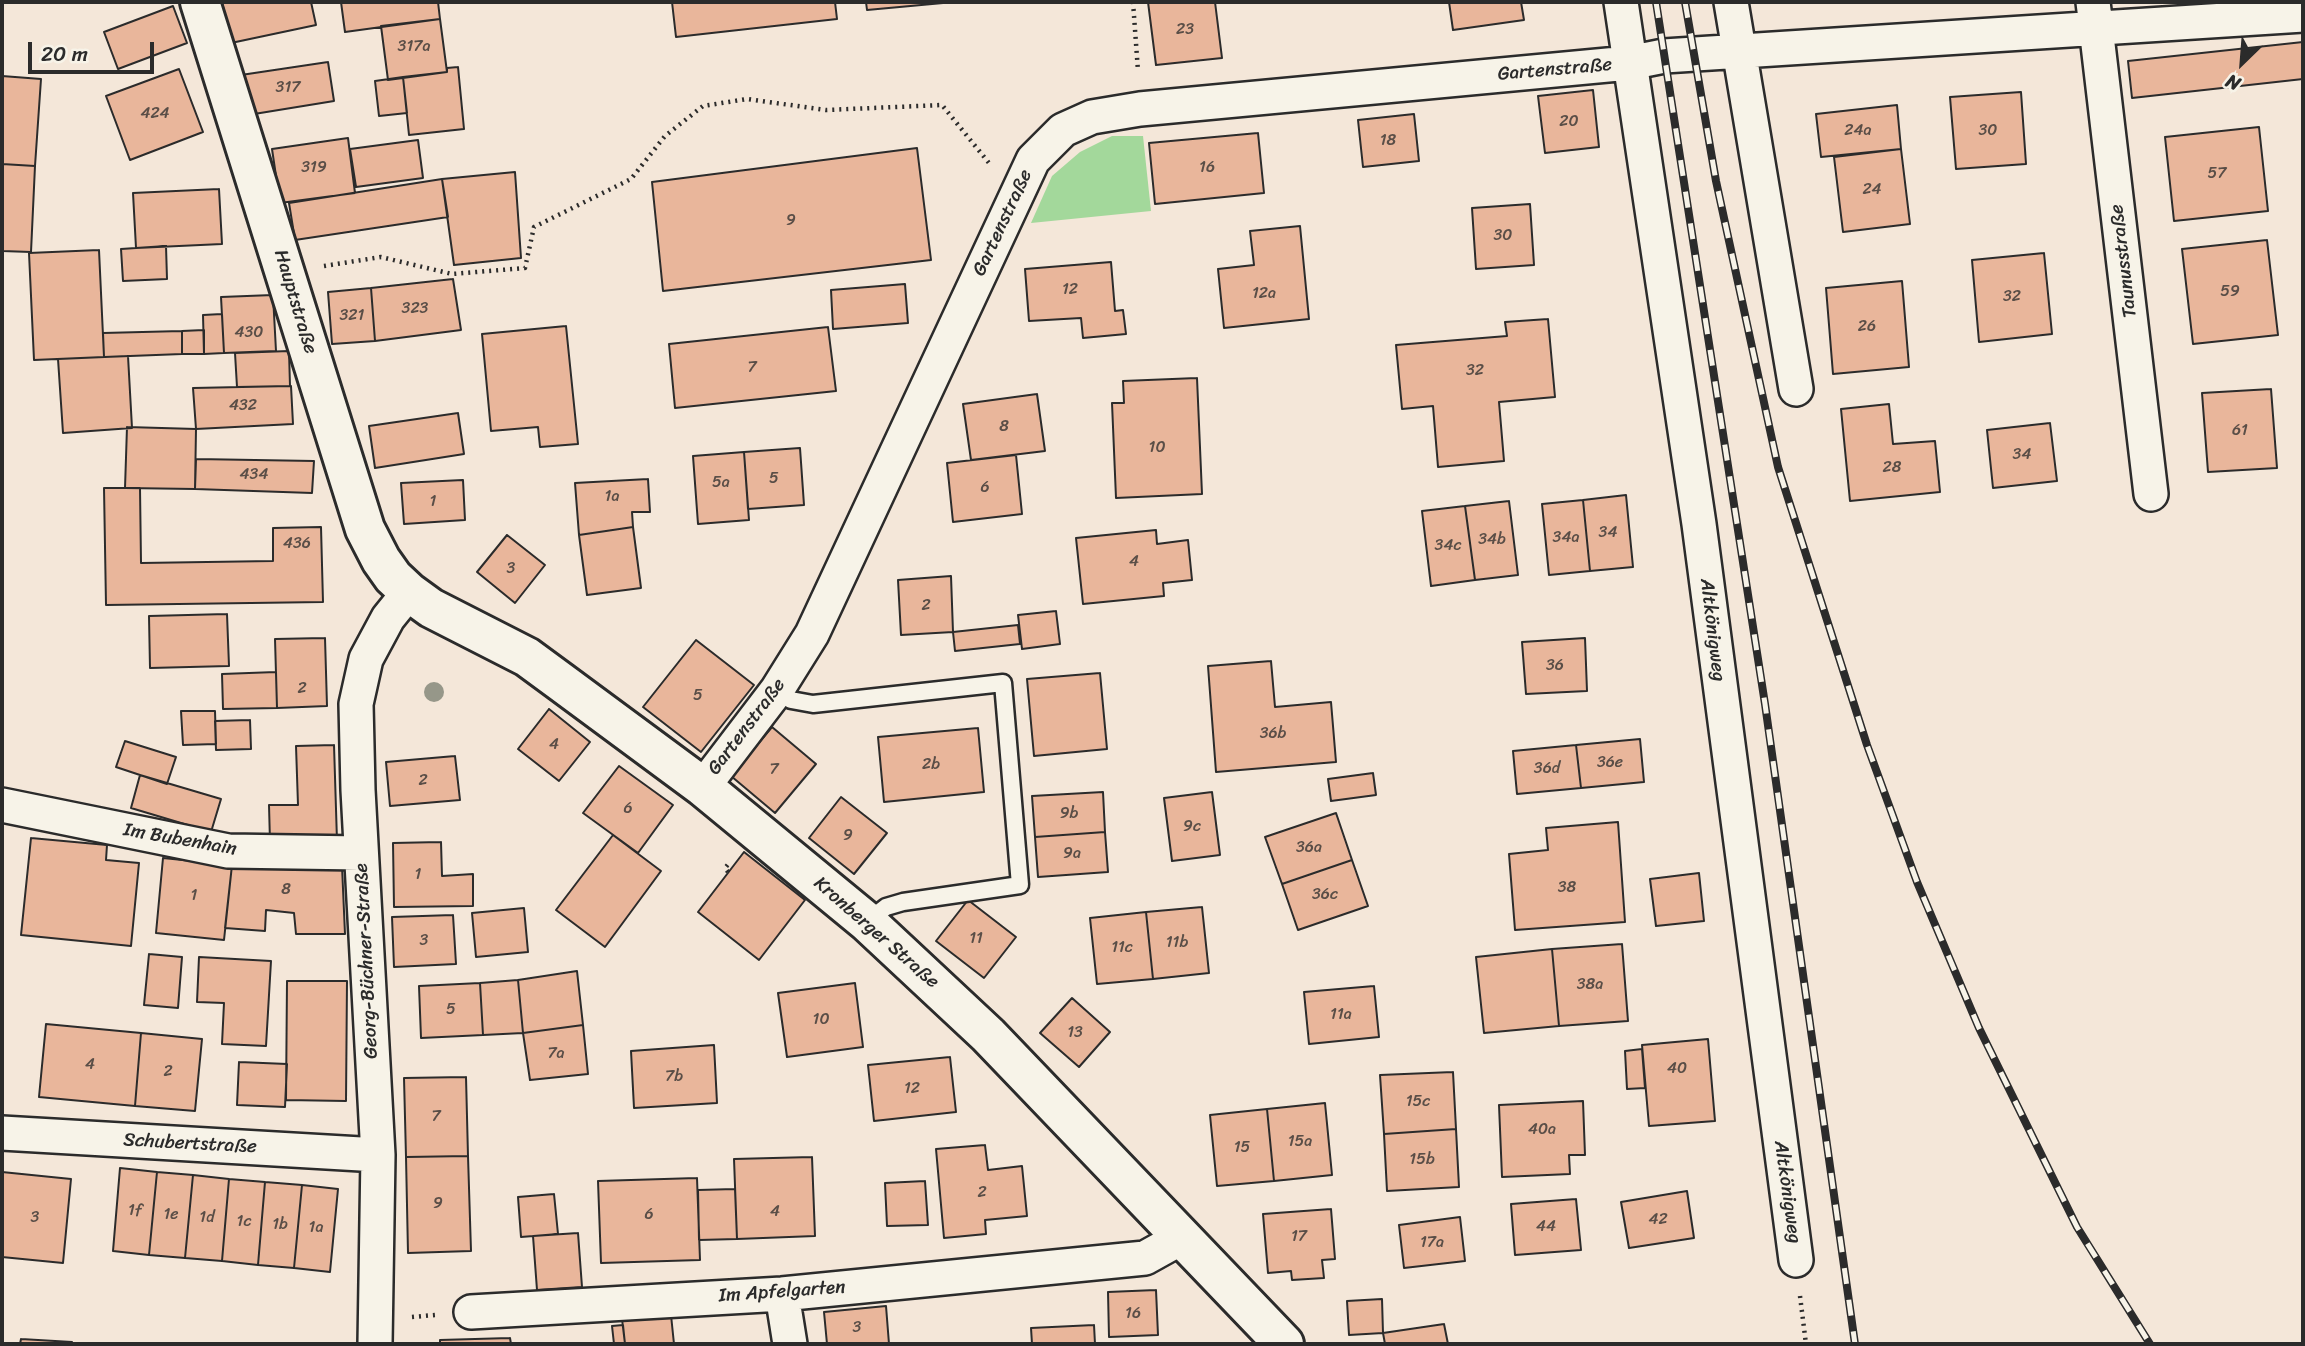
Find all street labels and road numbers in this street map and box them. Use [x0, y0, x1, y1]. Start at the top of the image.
street label: Gartenstraße [1497, 54, 1613, 86]
street label: Gartenstraße [968, 166, 1038, 280]
street label: Taunusstraße [2106, 203, 2142, 319]
street label: Hauptstraße [268, 247, 322, 357]
street label: Altkönigweg [1694, 577, 1730, 683]
street label: Gartenstraße [703, 674, 791, 780]
street label: Im Bubenhain [122, 819, 238, 861]
street label: Georg-Büchner-Straße [350, 863, 384, 1059]
street label: Kronberger Straße [809, 872, 943, 994]
street label: Schubertstraße [123, 1129, 257, 1159]
street label: Altkönigweg [1769, 1139, 1805, 1245]
street label: Im Apfelgarten [718, 1276, 846, 1308]

